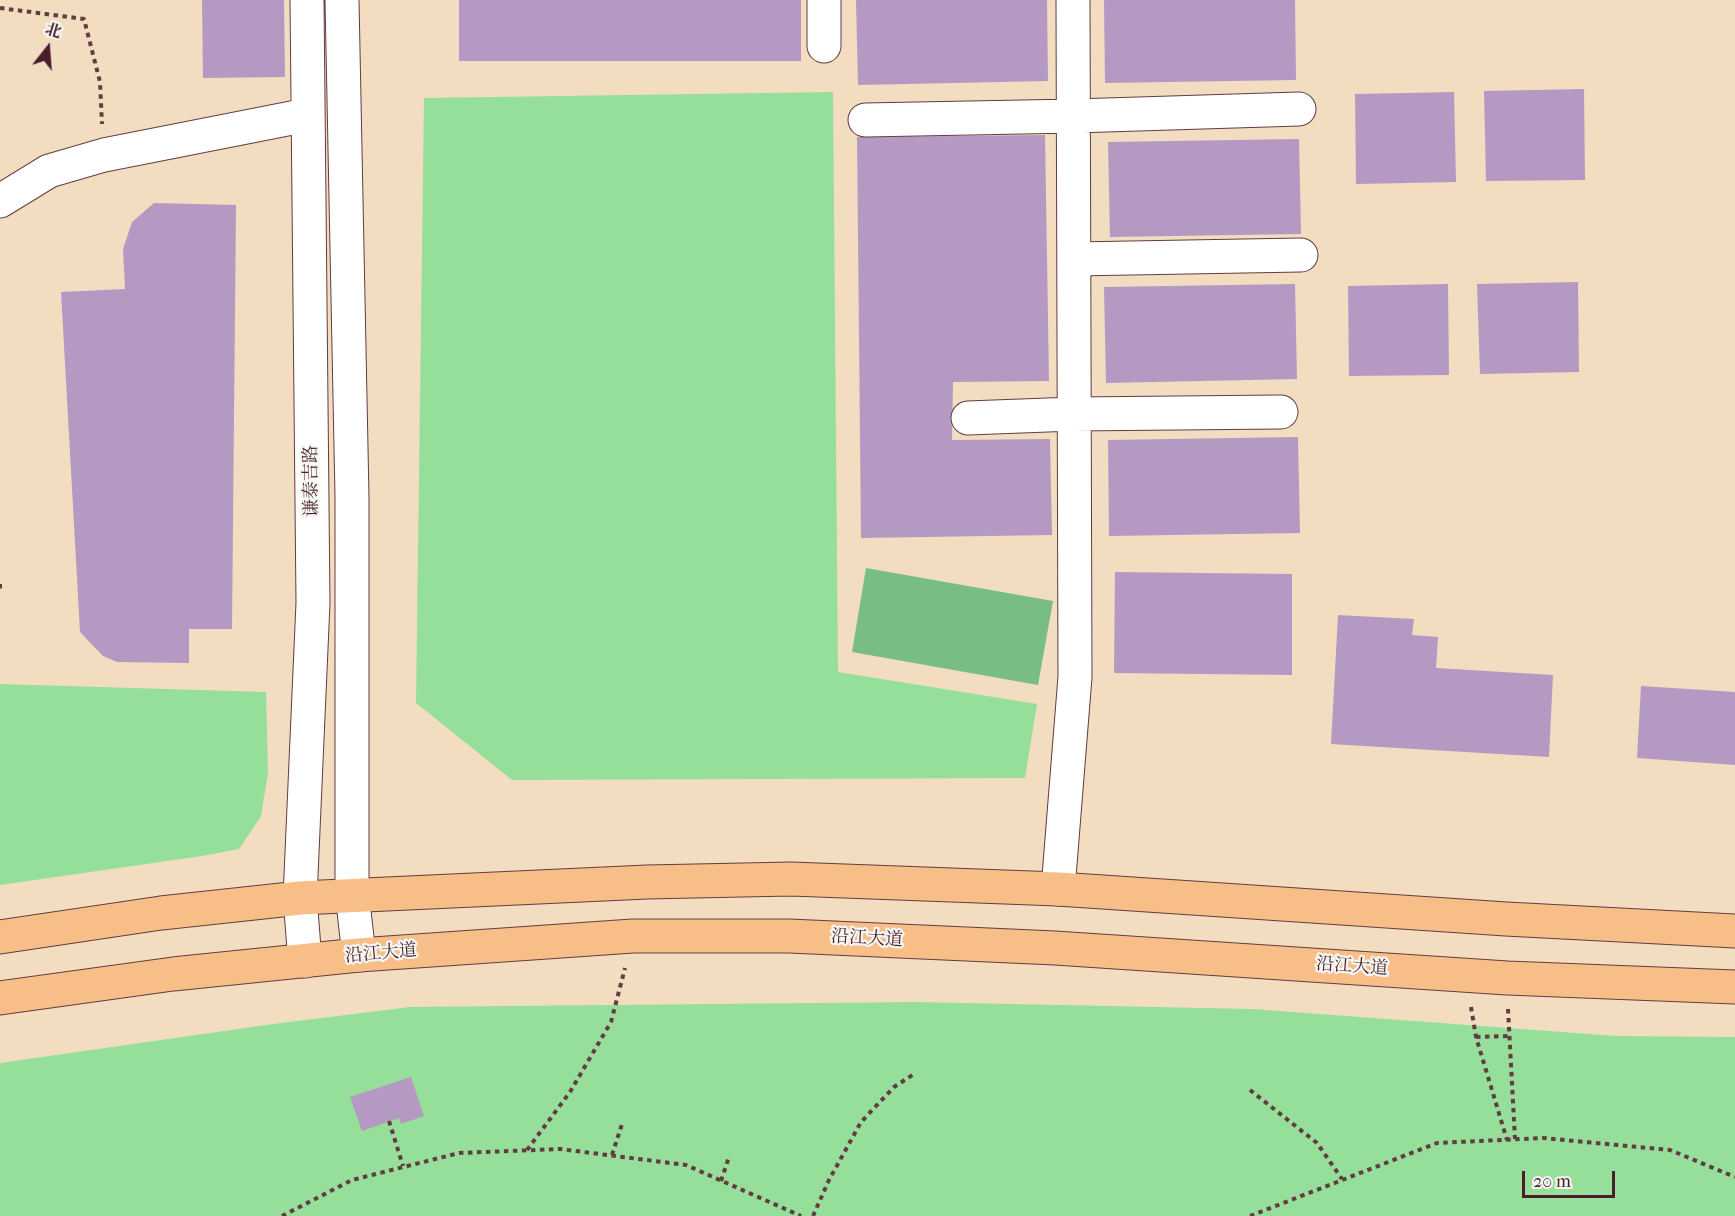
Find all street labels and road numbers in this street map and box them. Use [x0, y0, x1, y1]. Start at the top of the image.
street label: 谦泰吉路 [301, 445, 323, 517]
street label: 沿江大道 [830, 926, 904, 952]
street label: 沿江大道 [344, 940, 418, 968]
street label: 沿江大道 [1315, 954, 1389, 980]

